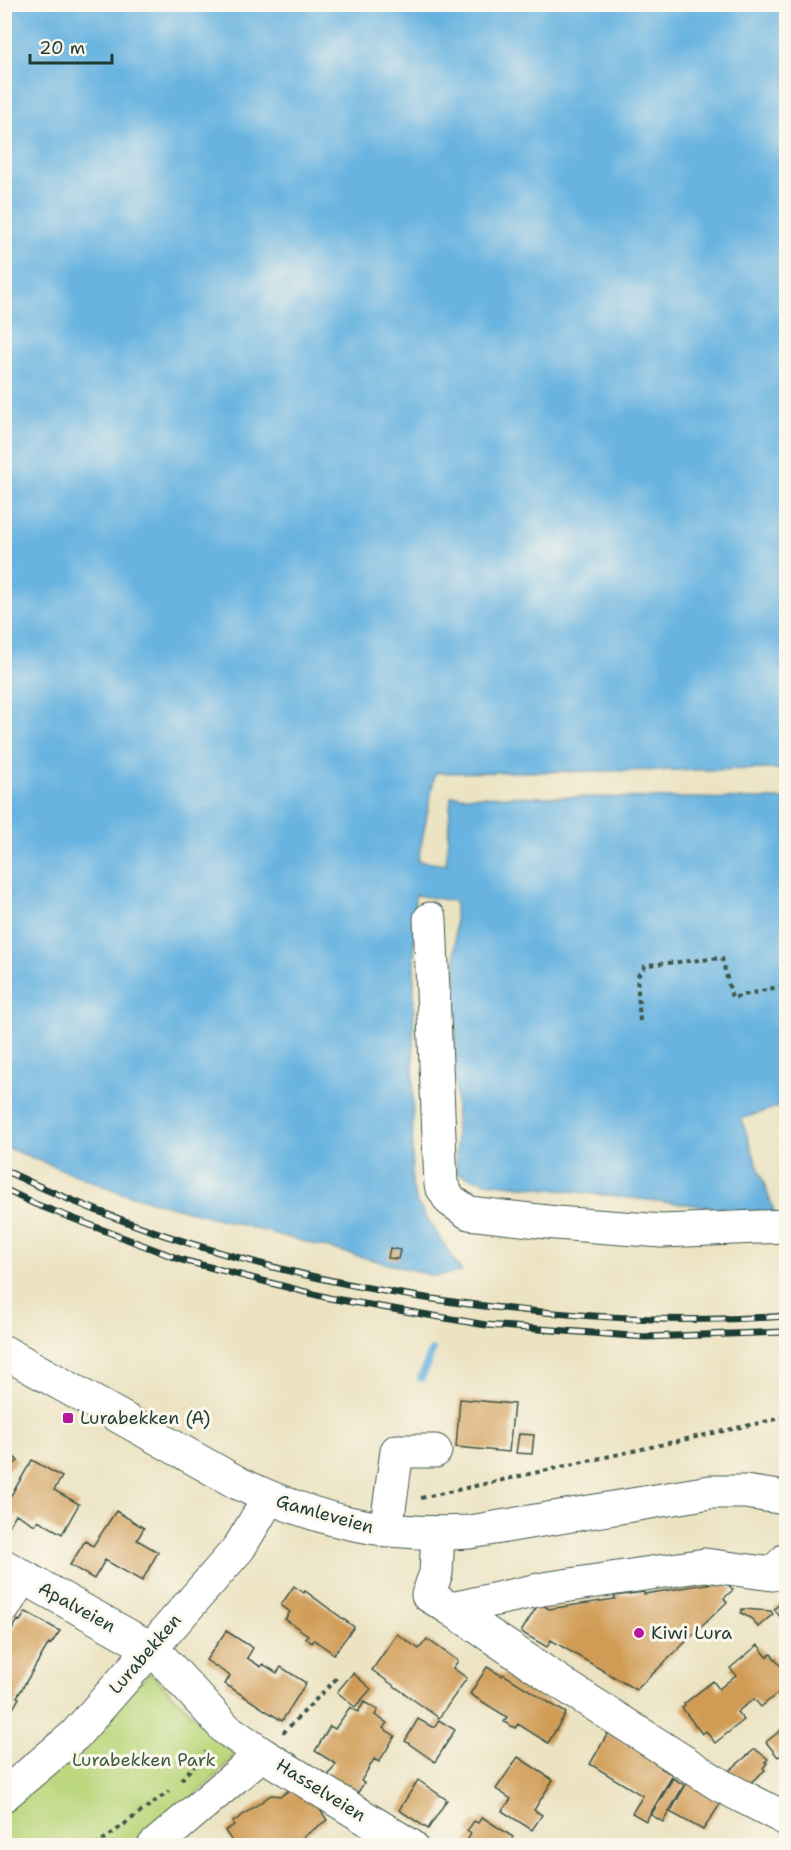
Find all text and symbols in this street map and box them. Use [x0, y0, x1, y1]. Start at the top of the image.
scale bar [30, 27, 112, 65]
text: 20 m [39, 36, 85, 60]
place label: Lurabekken (A) [80, 1406, 210, 1430]
marker: Lurabekken (A) [61, 1411, 75, 1425]
street label: Gamleveien [273, 1489, 377, 1539]
street label: Apalveien [34, 1576, 120, 1638]
street label: Lurabekken [103, 1609, 187, 1699]
place label: Kiwi Lura [651, 1621, 732, 1645]
marker: Kiwi Lura [632, 1626, 646, 1640]
park label: Lurabekken Park [72, 1748, 216, 1772]
street label: Hasselveien [272, 1753, 370, 1827]

